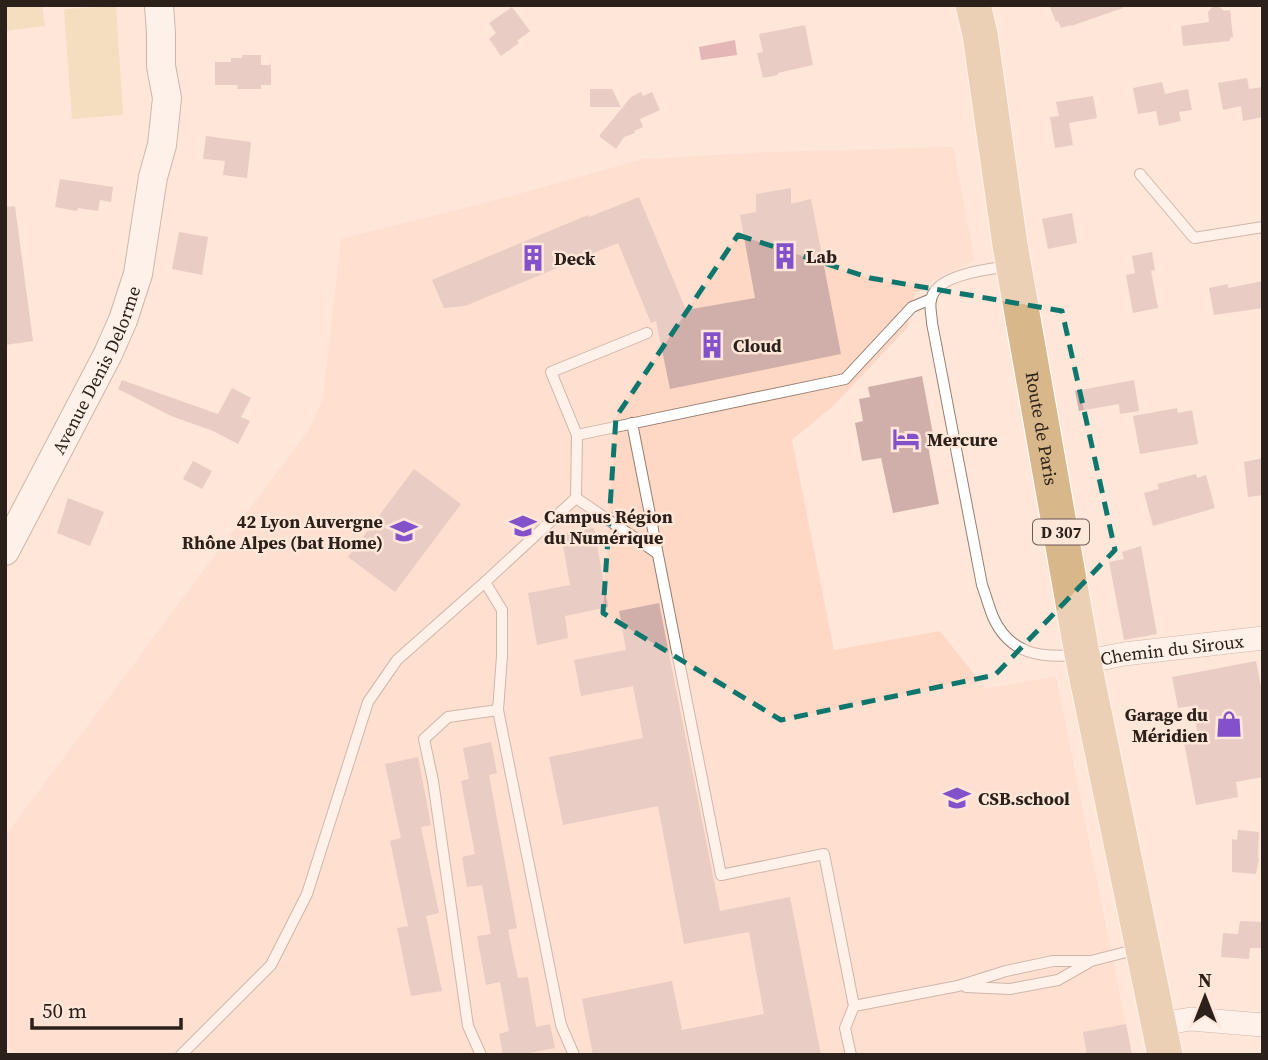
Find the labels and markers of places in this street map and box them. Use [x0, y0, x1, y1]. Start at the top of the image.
building icon: Lab [770, 241, 800, 271]
building icon: Deck [518, 243, 548, 273]
place label: Lab [806, 244, 837, 269]
place label: Deck [554, 246, 596, 271]
building icon: Cloud [697, 330, 727, 360]
place label: Cloud [733, 333, 782, 358]
hotel icon: Mercure [891, 424, 921, 454]
place label: Mercure [927, 427, 998, 452]
place label: Campus Région du Numérique [544, 504, 673, 550]
place label: 42 Lyon Auvergne Rhône Alpes (bat Home) [182, 509, 383, 555]
school or university icon: Campus Région du Numérique [508, 511, 538, 541]
school or university icon: 42 Lyon Auvergne Rhône Alpes (bat Home) [389, 516, 419, 546]
place label: Garage du Méridien [1125, 702, 1208, 748]
shop icon: Garage du Méridien [1214, 709, 1244, 739]
school or university icon: CSB.school [942, 783, 972, 813]
place label: CSB.school [978, 786, 1070, 811]

